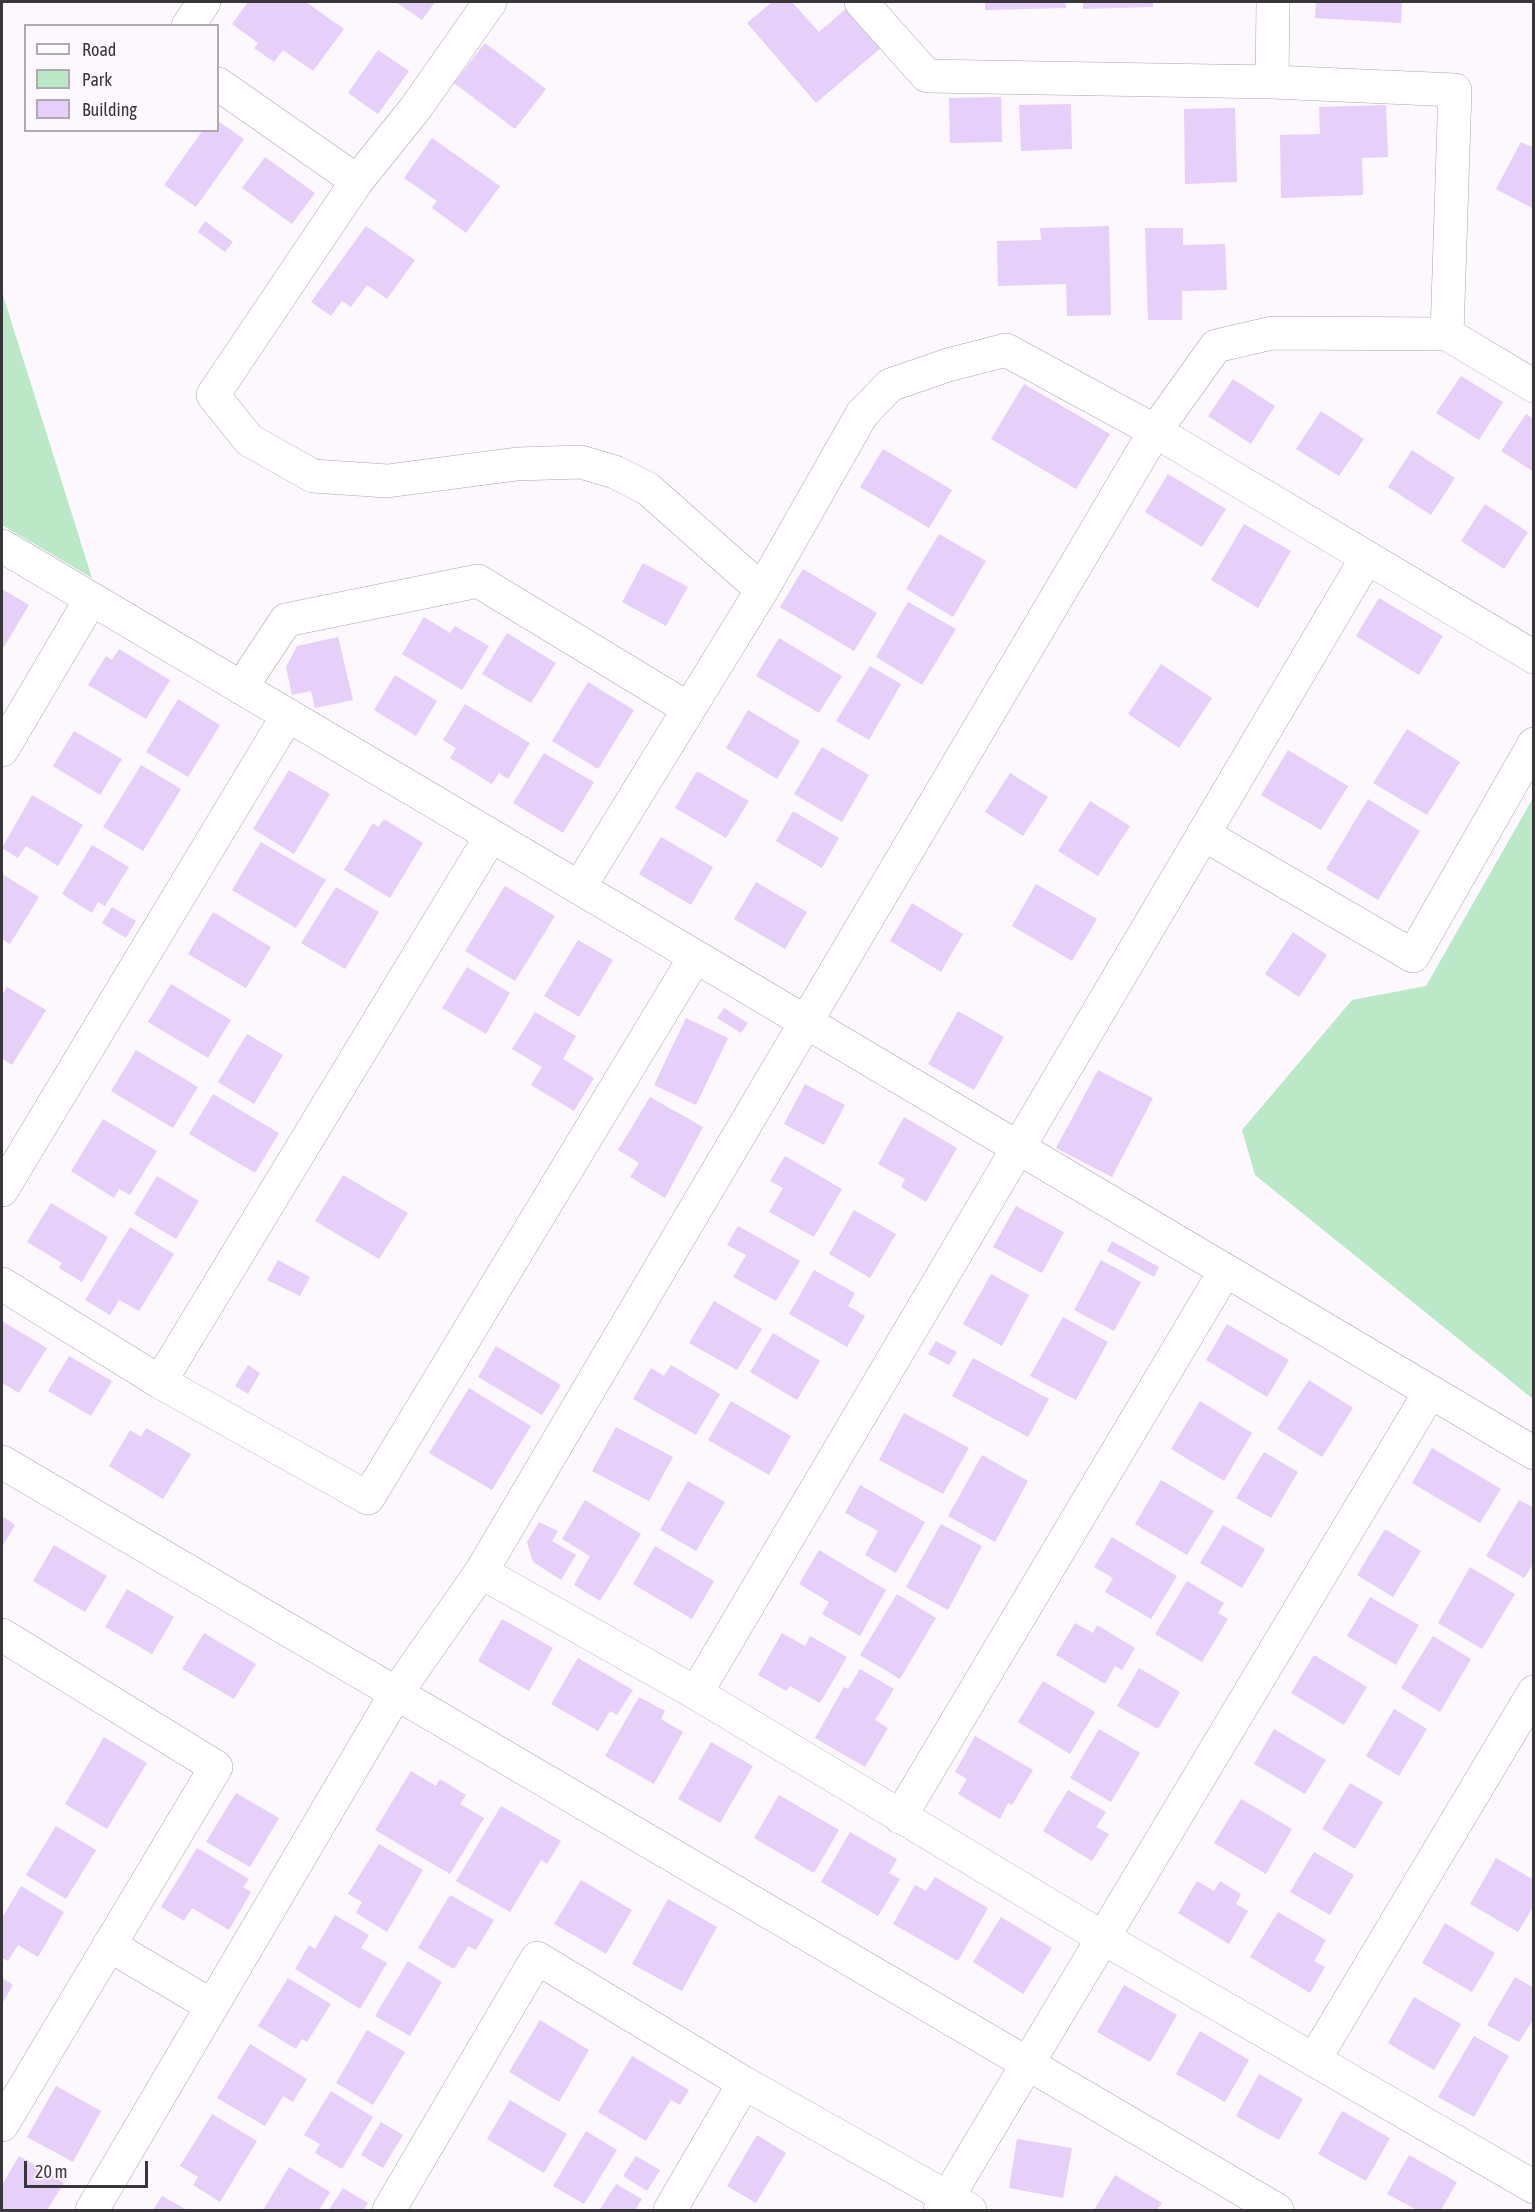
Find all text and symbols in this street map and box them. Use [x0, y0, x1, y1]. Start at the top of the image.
legend [24, 24, 219, 132]
text: Road [82, 39, 116, 60]
text: Park [82, 69, 112, 90]
text: Building [82, 99, 137, 120]
scale bar [27, 2149, 152, 2187]
text: 20 m [35, 2161, 67, 2182]

